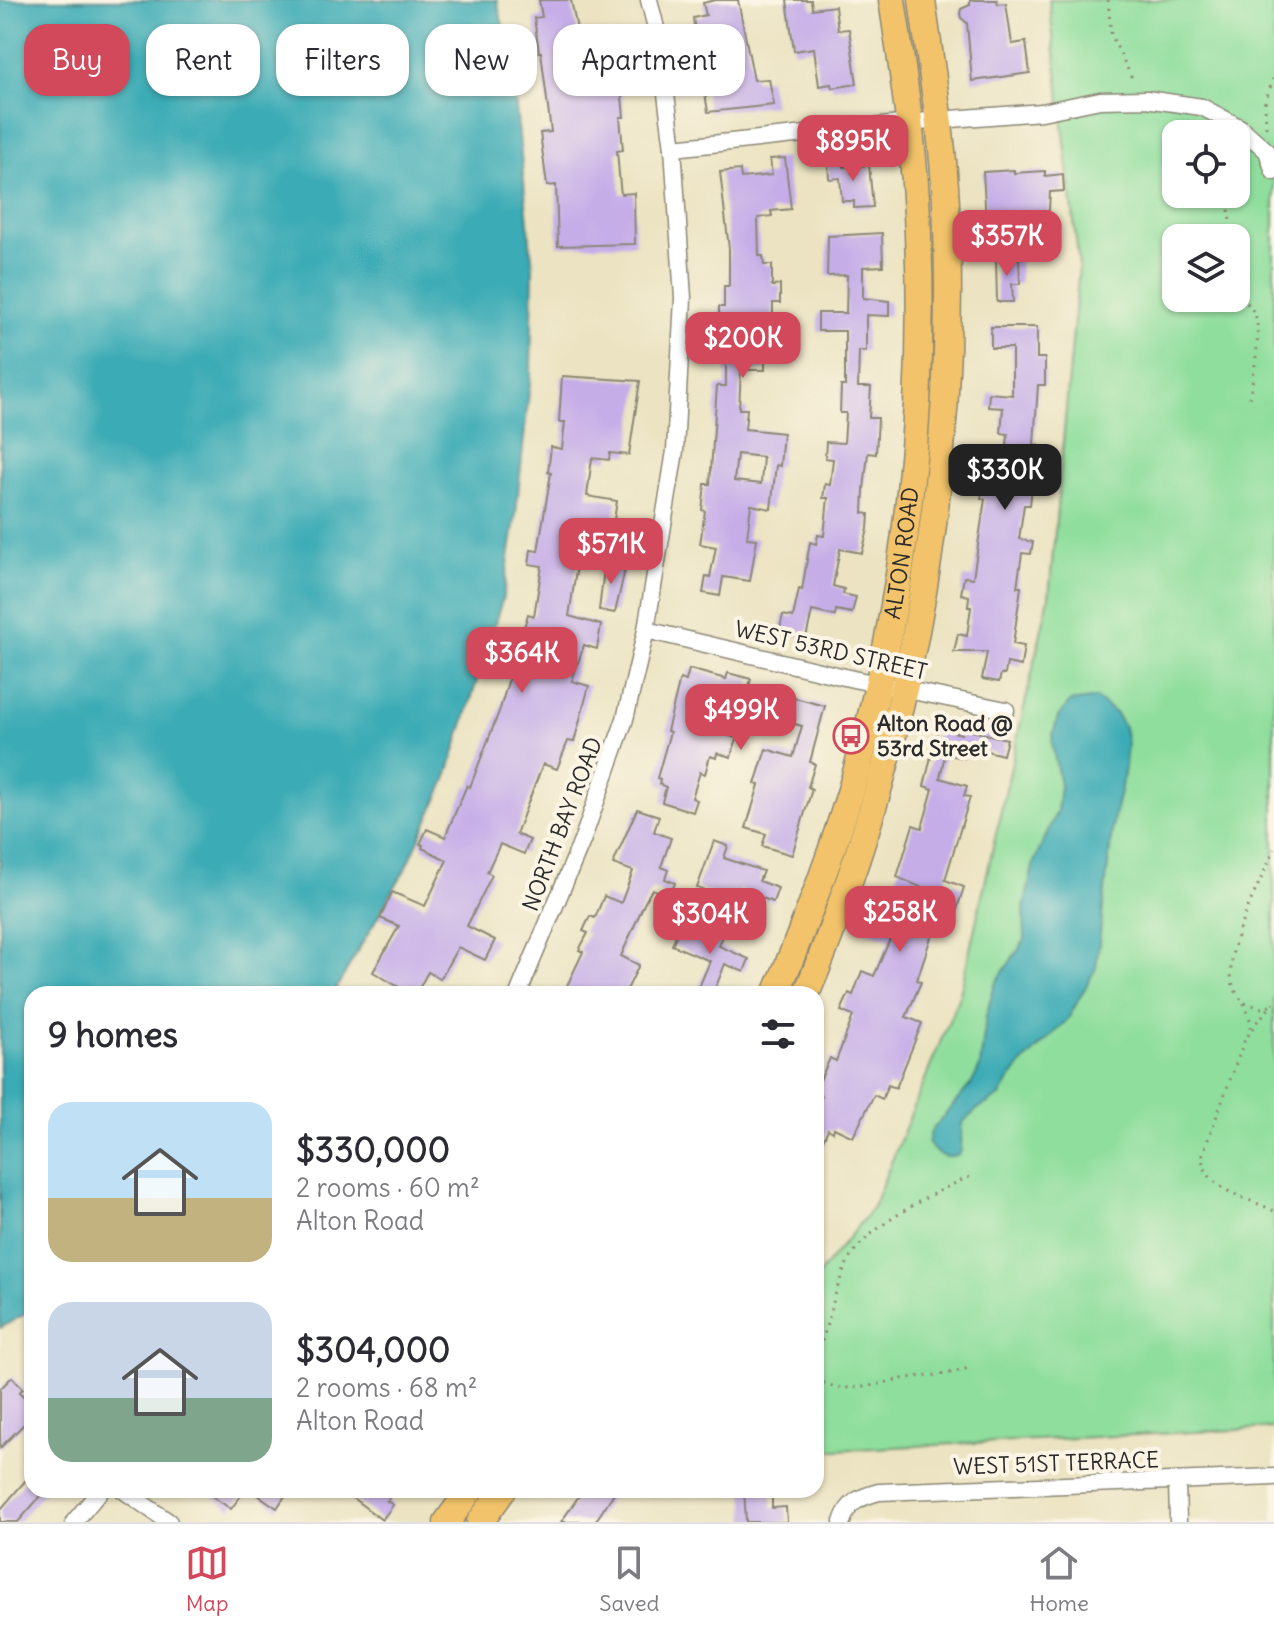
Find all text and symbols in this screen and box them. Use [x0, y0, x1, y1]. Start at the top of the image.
chip: Buy [24, 24, 130, 96]
chip: Rent [146, 24, 260, 96]
chip: Filters [276, 24, 409, 96]
chip: New [425, 24, 537, 96]
chip: Apartment [553, 24, 745, 96]
pin: $895K [797, 115, 909, 183]
map controls [1162, 120, 1250, 312]
button: locate [1162, 120, 1250, 208]
text: $895K [815, 124, 891, 157]
pin: $357K [951, 210, 1063, 278]
text: $357K [971, 219, 1043, 252]
button: layers [1162, 224, 1250, 312]
pin: $200K [687, 312, 799, 380]
text: $200K [704, 321, 782, 354]
pin: $330K [949, 444, 1061, 512]
text: $330K [966, 453, 1044, 486]
street label: ALTON ROAD [878, 486, 924, 621]
pin: $571K [555, 518, 667, 586]
text: $571K [577, 527, 645, 560]
street label: WEST 53RD STREET [732, 614, 930, 686]
pin: $364K [466, 627, 578, 695]
text: $364K [484, 636, 560, 669]
pin: $499K [685, 684, 797, 752]
text: $499K [703, 693, 779, 726]
place label: Alton Road @ 53rd Street [877, 709, 1013, 762]
bus stop icon: Alton Road @ 53rd Street [832, 717, 870, 755]
street label: NORTH BAY ROAD [516, 733, 608, 915]
pin: $258K [844, 886, 956, 954]
pin: $304K [654, 888, 766, 956]
text: $258K [863, 895, 937, 928]
text: $304K [671, 897, 749, 930]
icon: filters [756, 1012, 800, 1056]
text: 9 homes [48, 1013, 178, 1056]
text: $330,000 [296, 1128, 450, 1171]
icon: home [112, 1134, 208, 1230]
text: 2 rooms · 60 m² [296, 1171, 480, 1204]
text: Alton Road [296, 1204, 424, 1237]
text: $304,000 [296, 1328, 450, 1371]
icon: home [112, 1334, 208, 1430]
text: 2 rooms · 68 m² [296, 1371, 478, 1404]
text: Alton Road [296, 1404, 424, 1437]
street label: WEST 51ST TERRACE [953, 1445, 1159, 1481]
tab: Map [185, 1541, 229, 1617]
tab: Saved [599, 1541, 659, 1617]
tab: Home [1030, 1541, 1089, 1617]

